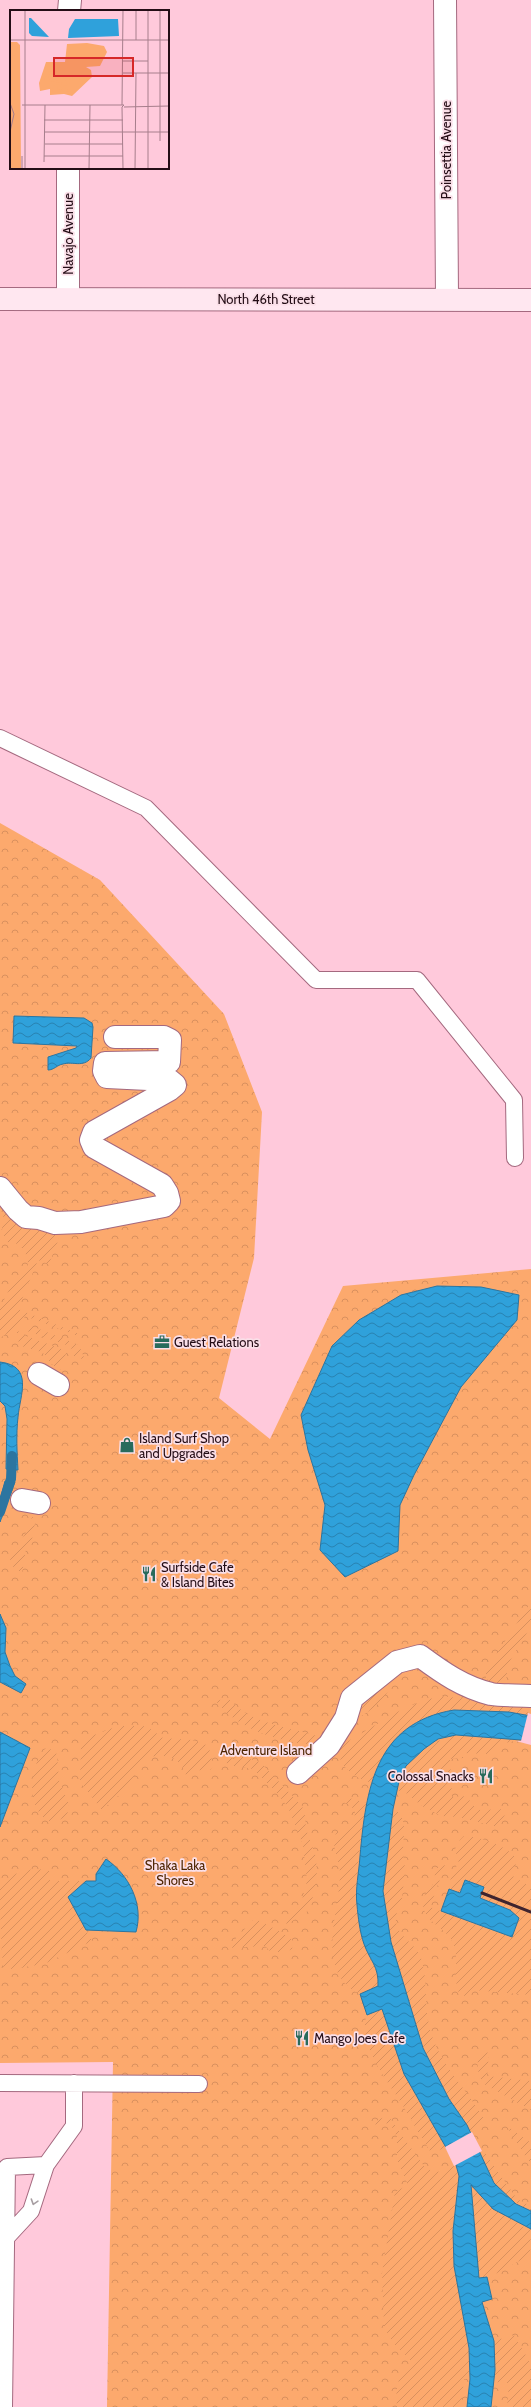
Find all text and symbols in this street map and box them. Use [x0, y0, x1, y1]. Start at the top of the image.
inset map [10, 10, 169, 169]
street label: Poinsettia Avenue [438, 100, 454, 199]
street label: Navajo Avenue [60, 193, 77, 275]
street label: North 46th Street [217, 291, 315, 307]
office icon: Guest Relations [153, 1333, 171, 1351]
place label: Guest Relations [174, 1334, 260, 1350]
place label: Island Surf Shop and Upgrades [139, 1430, 229, 1461]
shop icon: Island Surf Shop and Upgrades [118, 1436, 136, 1454]
place label: Surfside Cafe & Island Bites [161, 1559, 235, 1590]
restaurant icon: Surfside Cafe & Island Bites [140, 1565, 158, 1583]
park label: Adventure Island [220, 1742, 312, 1758]
restaurant icon: Colossal Snacks [477, 1767, 495, 1785]
place label: Colossal Snacks [388, 1768, 475, 1784]
park label: Shaka Laka Shores [145, 1857, 206, 1888]
restaurant icon: Mango Joes Cafe [293, 2029, 311, 2047]
place label: Mango Joes Cafe [314, 2030, 405, 2046]
one-way arrow [30, 2199, 39, 2206]

